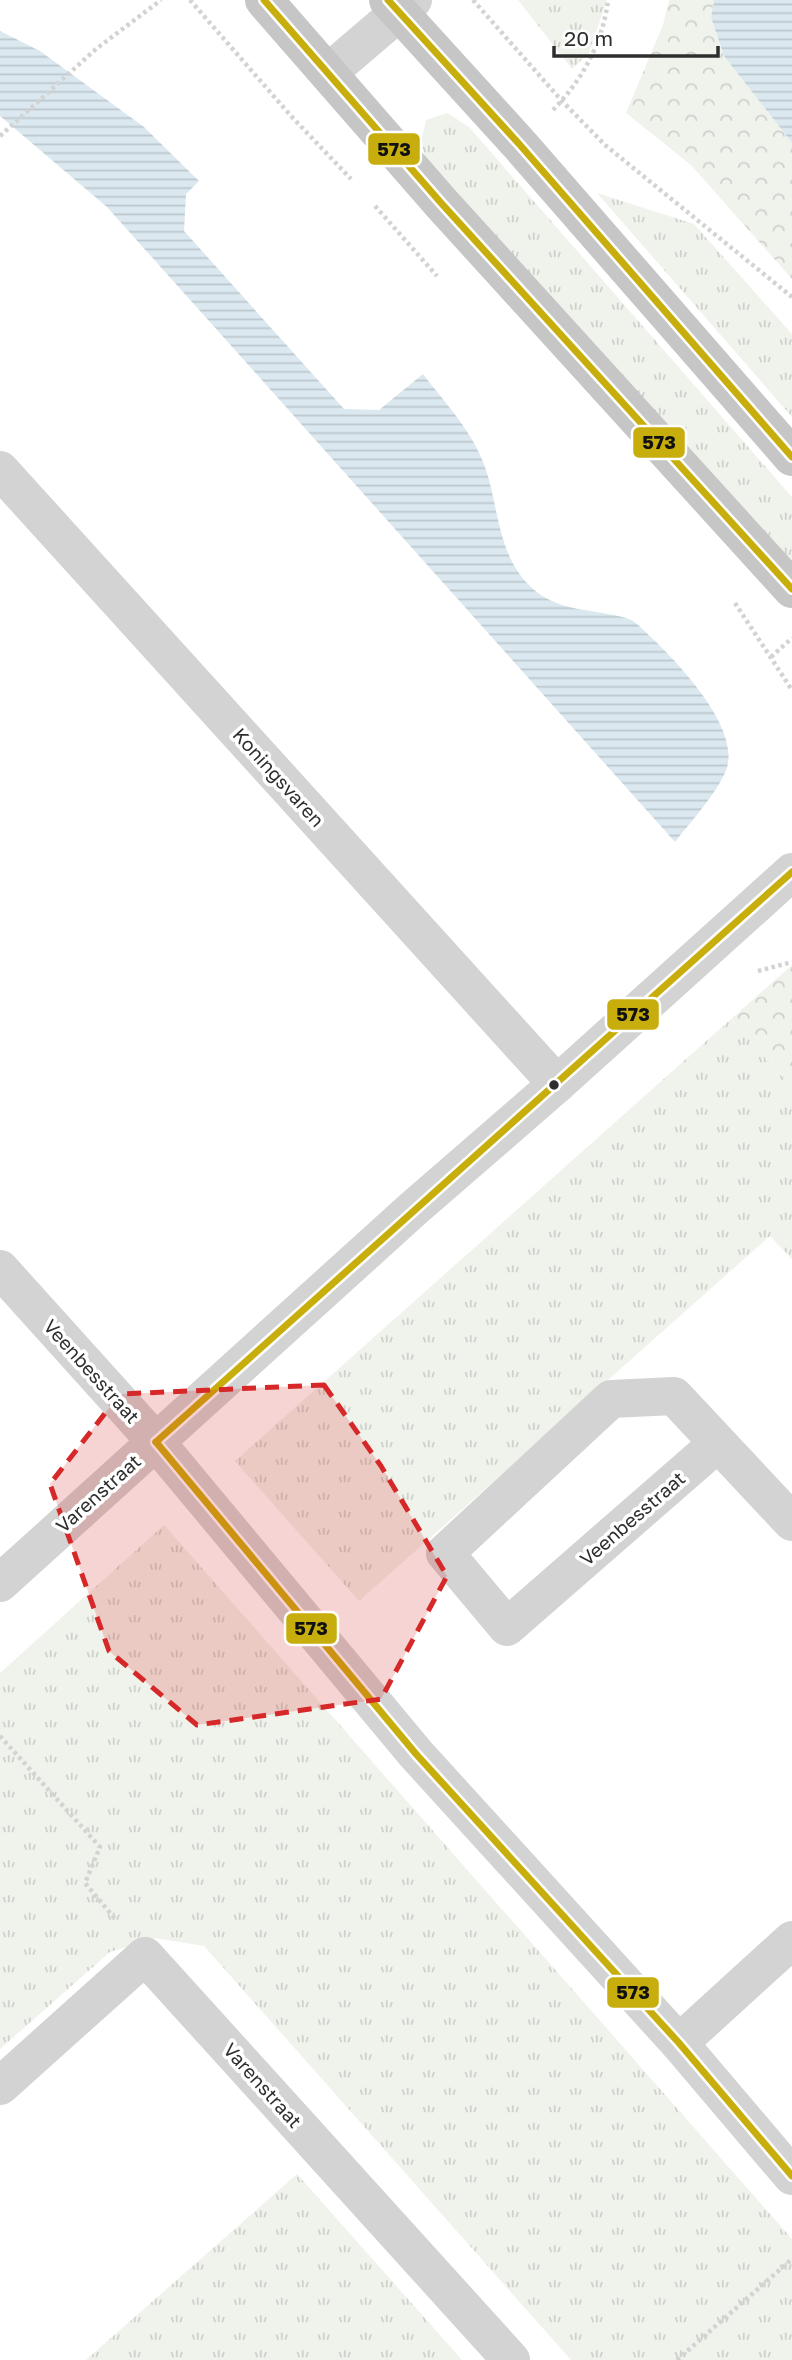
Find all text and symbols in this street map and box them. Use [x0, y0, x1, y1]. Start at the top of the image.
scale bar [554, 14, 718, 58]
text: 20 m [564, 25, 613, 51]
line badge: 573 [367, 132, 421, 166]
text: 573 [377, 137, 411, 160]
line badge: 573 [632, 426, 686, 459]
text: 573 [642, 430, 676, 453]
street label: Koningsvaren [229, 723, 329, 831]
line badge: 573 [606, 998, 660, 1031]
text: 573 [616, 1002, 650, 1025]
unlabelled marker [547, 1078, 561, 1092]
street label: Veenbesstraat [39, 1314, 145, 1428]
street label: Varenstraat [51, 1449, 145, 1537]
street label: Veenbesstraat [575, 1466, 689, 1570]
line badge: 573 [285, 1612, 338, 1645]
text: 573 [294, 1616, 328, 1639]
line badge: 573 [606, 1976, 660, 2009]
text: 573 [616, 1980, 650, 2003]
street label: Varenstraat [219, 2038, 307, 2132]

